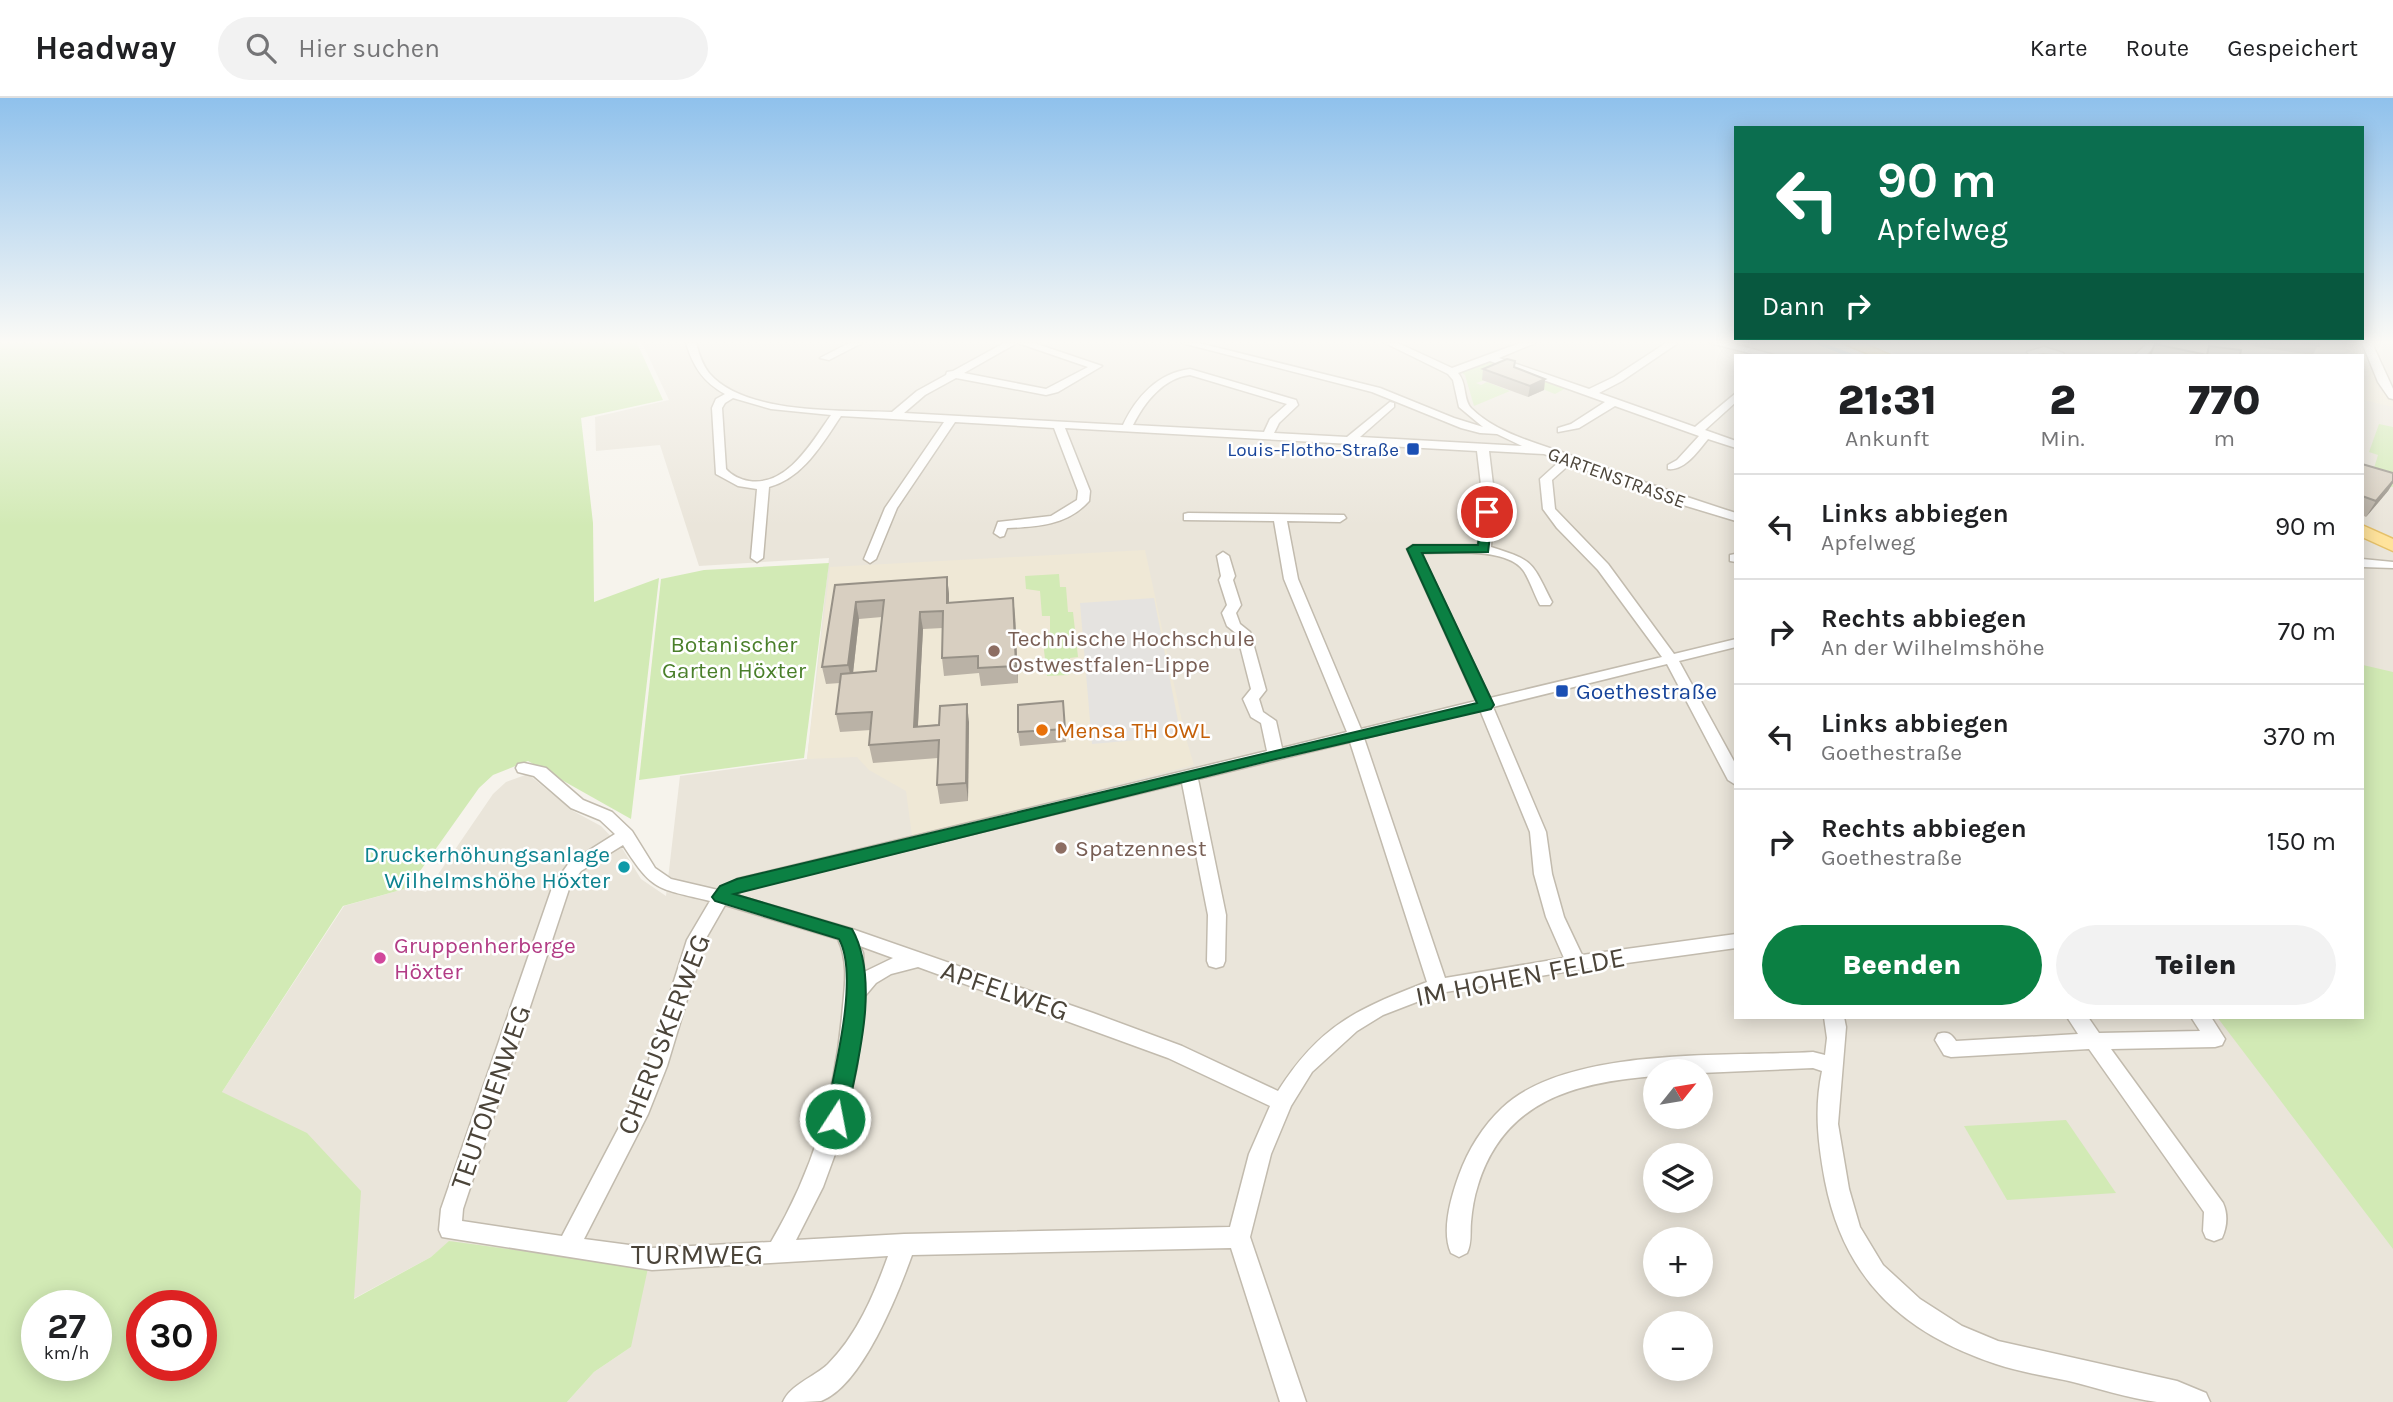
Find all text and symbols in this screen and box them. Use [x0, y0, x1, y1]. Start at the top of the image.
search box [218, 17, 708, 80]
text: Headway [35, 29, 176, 67]
icon: search [242, 29, 280, 67]
text: Hier suchen [298, 33, 440, 64]
text: Karte [2030, 34, 2088, 62]
text: Route [2126, 34, 2189, 62]
text: Gespeichert [2227, 34, 2358, 62]
text: 90 m [1877, 152, 1997, 209]
icon: left [1762, 154, 1853, 245]
text: Apfelweg [1877, 211, 2008, 248]
icon: right [1839, 287, 1877, 325]
text: Dann [1762, 291, 1825, 322]
text: 21:31 [1837, 375, 1937, 425]
text: 2 [2049, 375, 2076, 425]
text: 770 [2188, 375, 2261, 425]
text: Ankunft [1845, 425, 1929, 452]
text: Min. [2040, 425, 2085, 452]
text: m [2214, 425, 2235, 452]
place label: Louis-Flotho-Straße [1227, 439, 1399, 461]
marker: Louis-Flotho-Straße [1405, 441, 1421, 457]
street label: GARTENSTRASSE [1545, 443, 1689, 513]
pin [1457, 482, 1517, 542]
icon: arrive [1468, 493, 1506, 531]
text: Links abbiegen [1821, 498, 2009, 529]
icon: left [1762, 508, 1800, 546]
text: 90 m [2275, 511, 2336, 542]
text: Apfelweg [1821, 529, 1915, 556]
text: Rechts abbiegen [1821, 603, 2027, 634]
icon: right [1762, 613, 1800, 651]
text: 70 m [2278, 616, 2336, 647]
place label: Technische Hochschule Ostwestfalen-Lippe [1008, 625, 1255, 678]
park label: Botanischer Garten Höxter [662, 631, 807, 684]
text: An der Wilhelmshöhe [1821, 634, 2045, 661]
marker: Technische Hochschule Ostwestfalen-Lippe [986, 643, 1002, 659]
place label: Goethestraße [1576, 678, 1717, 705]
marker: Goethestraße [1554, 683, 1570, 699]
text: Links abbiegen [1821, 708, 2009, 739]
place label: Mensa TH OWL [1056, 717, 1210, 744]
icon: left [1762, 718, 1800, 756]
text: 370 m [2263, 721, 2336, 752]
marker: Mensa TH OWL [1034, 722, 1050, 738]
text: Goethestraße [1821, 739, 1962, 766]
text: Rechts abbiegen [1821, 813, 2027, 844]
icon: right [1762, 823, 1800, 861]
text: 150 m [2267, 826, 2336, 857]
place label: Spatzennest [1075, 835, 1207, 862]
marker: Spatzennest [1053, 840, 1069, 856]
place label: Druckerhöhungsanlage Wilhelmshöhe Höxter [364, 841, 611, 894]
text: Goethestraße [1821, 844, 1962, 871]
marker: Druckerhöhungsanlage Wilhelmshöhe Höxter [616, 859, 632, 875]
button: Beenden [1762, 925, 2042, 1005]
button: Teilen [2056, 925, 2336, 1005]
street label: CHERUSKERWEG [610, 929, 717, 1139]
place label: Gruppenherberge Höxter [394, 932, 576, 985]
street label: IM HOHEN FELDE [1412, 940, 1628, 1013]
marker: Gruppenherberge Höxter [372, 950, 388, 966]
street label: APFELWEG [937, 953, 1073, 1028]
street label: TEUTONENWEG [443, 1001, 537, 1194]
north arrow [1643, 1059, 1713, 1129]
map controls [1643, 1059, 1713, 1381]
position arrow [798, 1082, 872, 1156]
button: layers [1643, 1143, 1713, 1213]
button: + [1643, 1227, 1713, 1297]
street label: TURMWEG [631, 1238, 763, 1271]
speed limit sign: 30 [126, 1290, 217, 1381]
text: 27 [47, 1306, 86, 1347]
button: − [1643, 1311, 1713, 1381]
text: km/h [44, 1342, 89, 1364]

